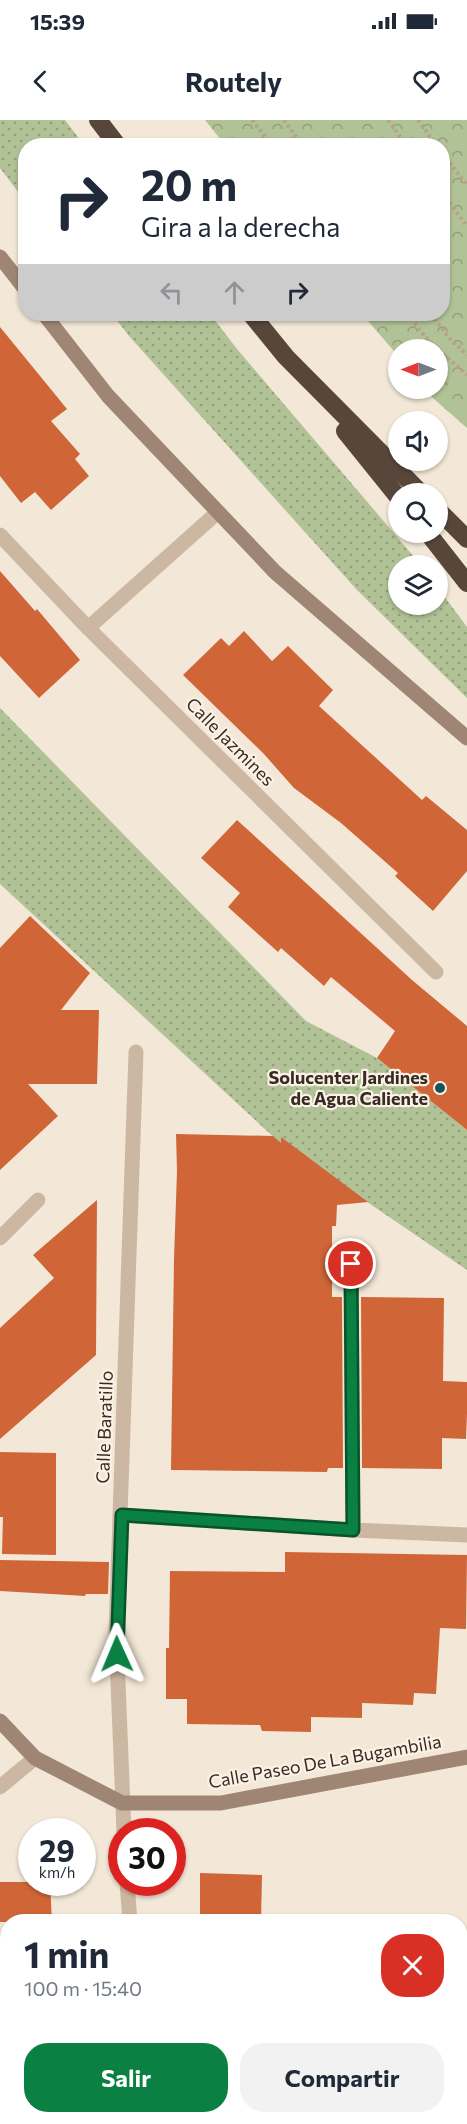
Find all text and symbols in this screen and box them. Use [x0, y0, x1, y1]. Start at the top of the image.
text: 15:39 [30, 8, 85, 35]
icon: back [24, 65, 57, 98]
text: Routely [185, 65, 282, 98]
icon: heart [410, 65, 443, 98]
text: 20 m [141, 158, 237, 210]
icon: right [42, 162, 120, 240]
text: Gira a la derecha [141, 210, 340, 243]
icon: left [155, 276, 188, 309]
icon: ahead [218, 276, 251, 309]
icon: right [281, 276, 314, 309]
north arrow [388, 339, 448, 399]
map controls [388, 339, 448, 615]
button: sound [388, 411, 448, 471]
button: search [388, 483, 448, 543]
button: layers [388, 555, 448, 615]
street label: Calle Jazmines [182, 693, 279, 790]
place label: Solucenter Jardines de Agua Caliente [269, 1066, 428, 1109]
marker: Solucenter Jardines de Agua Caliente [433, 1081, 447, 1095]
pin [325, 1238, 376, 1289]
icon: arrive [334, 1247, 367, 1280]
street label: Calle Baratillo [91, 1370, 117, 1484]
position arrow [85, 1622, 149, 1686]
street label: Calle Paseo De La Bugambilia [207, 1730, 443, 1792]
speed limit sign: 30 [108, 1818, 186, 1896]
text: 29 [39, 1831, 75, 1868]
text: km/h [39, 1863, 75, 1881]
text: 1 min [24, 1931, 109, 1975]
button: close [381, 1934, 444, 1997]
text: 100 m · 15:40 [24, 1976, 142, 2000]
button: Salir [24, 2043, 228, 2112]
button: Compartir [240, 2043, 444, 2112]

